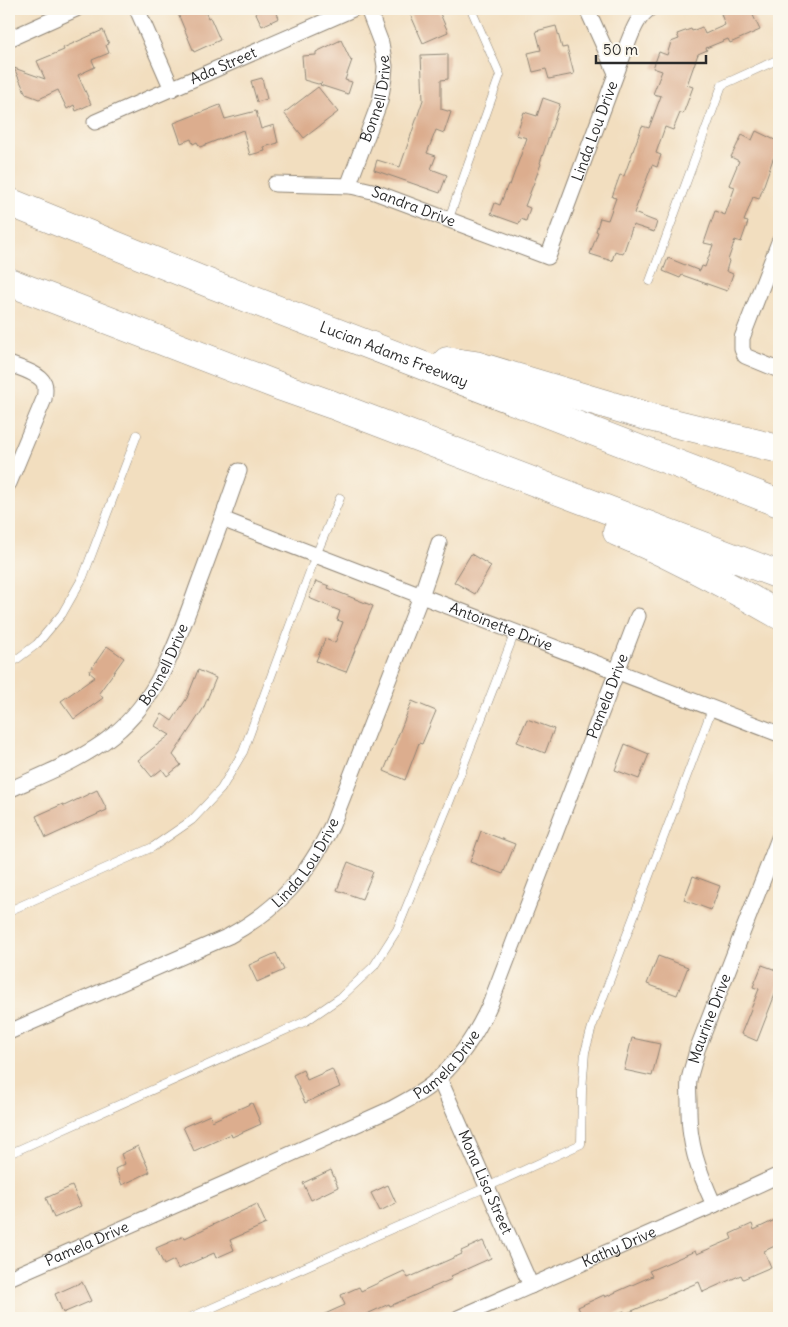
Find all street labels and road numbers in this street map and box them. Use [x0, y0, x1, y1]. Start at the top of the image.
street label: Ada Street [187, 42, 259, 88]
street label: Bonnell Drive [355, 54, 394, 145]
street label: Linda Lou Drive [567, 78, 622, 184]
street label: Sandra Drive [369, 182, 458, 230]
street label: Lucian Adams Freeway [317, 317, 471, 391]
street label: Antoinette Drive [447, 598, 555, 655]
street label: Bonnell Drive [135, 621, 192, 709]
street label: Pamela Drive [582, 651, 632, 741]
street label: Linda Lou Drive [268, 815, 343, 911]
street label: Maurine Drive [684, 971, 735, 1065]
street label: Pamela Drive [410, 1026, 484, 1103]
street label: Mona Lisa Street [454, 1127, 517, 1237]
street label: Pamela Drive [42, 1217, 131, 1270]
street label: Kathy Drive [579, 1222, 659, 1271]

